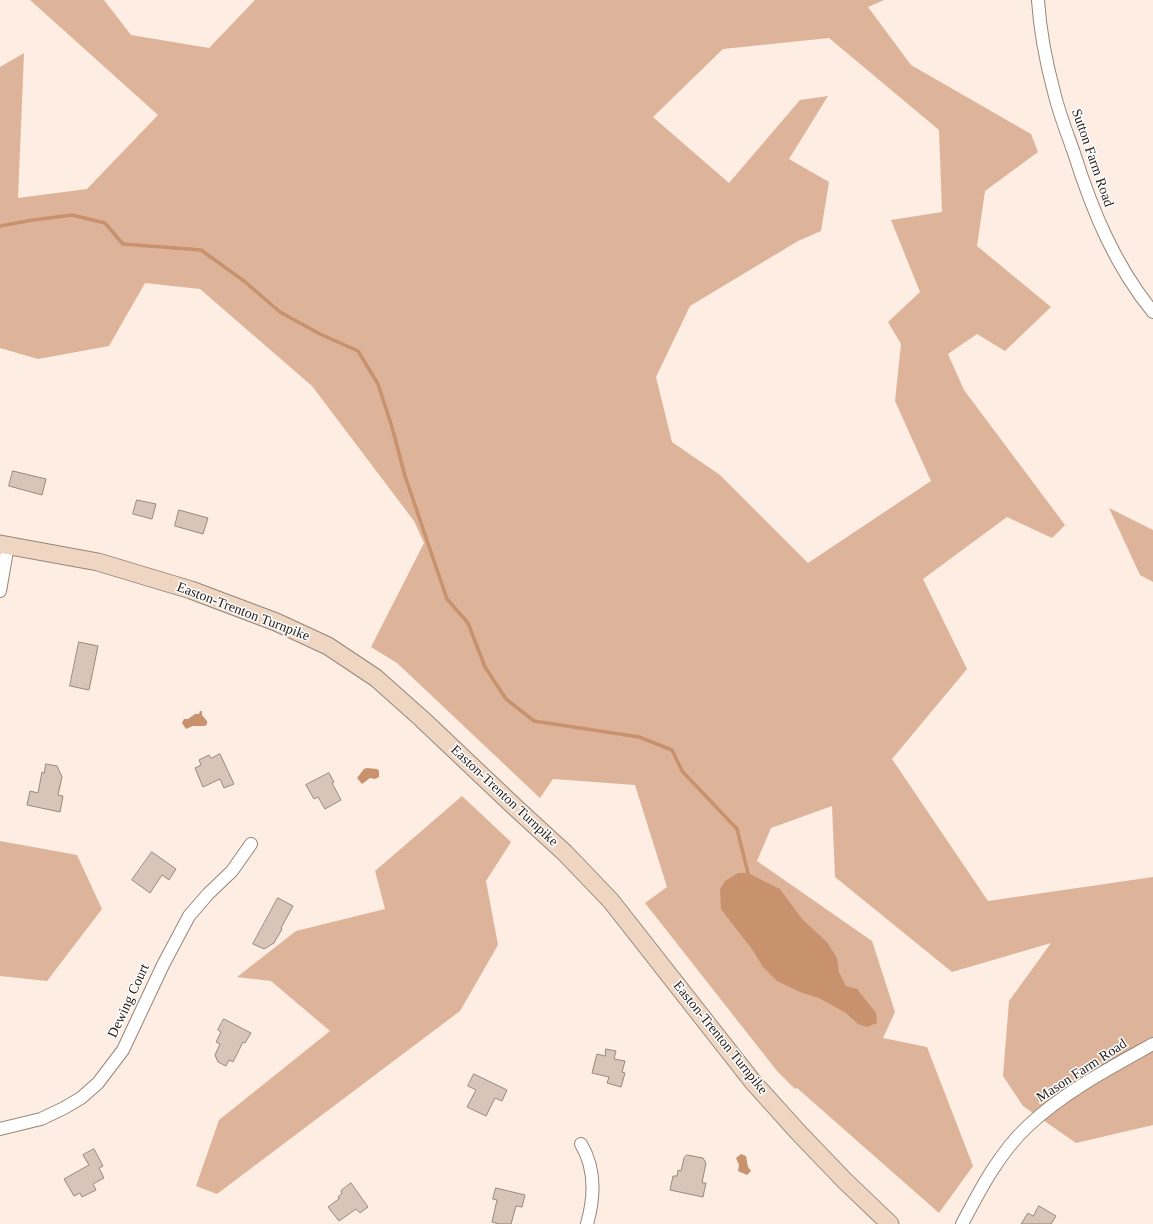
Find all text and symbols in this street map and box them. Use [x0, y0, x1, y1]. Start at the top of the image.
street label: Sutton Farm Road [1067, 107, 1117, 209]
street label: Easton-Trenton Turnpike [174, 579, 312, 645]
street label: Easton-Trenton Turnpike [447, 742, 561, 850]
street label: Dewing Court [105, 961, 153, 1041]
street label: Easton-Trenton Turnpike [669, 978, 771, 1098]
street label: Mason Farm Road [1034, 1036, 1130, 1106]

